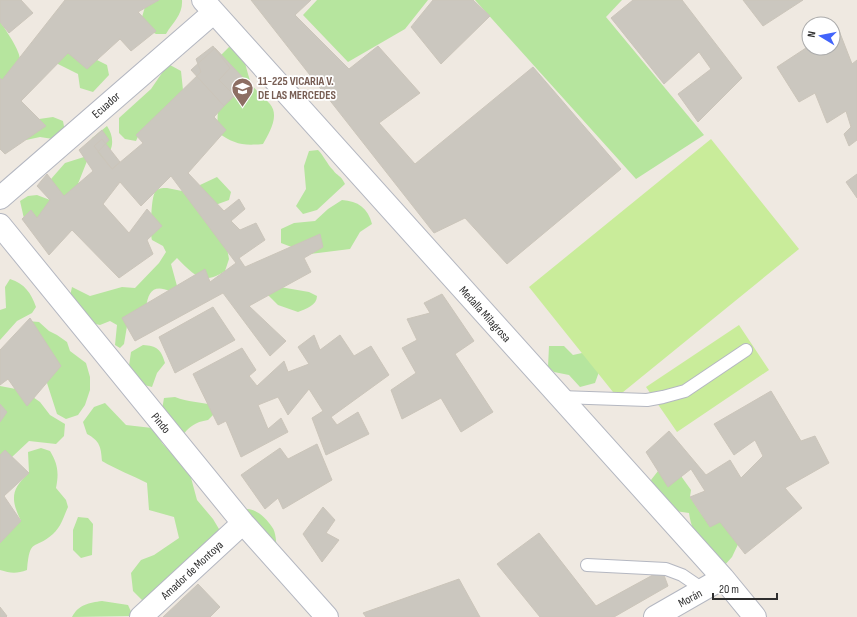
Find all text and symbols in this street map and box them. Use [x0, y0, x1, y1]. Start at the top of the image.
north arrow [801, 16, 841, 56]
text: N [805, 30, 819, 38]
place label: 11-225 VICARIA V. DE LAS MERCEDES [258, 74, 337, 103]
school or university icon: 11-225 VICARIA V. DE LAS MERCEDES [230, 75, 256, 108]
street label: Ecuador [89, 89, 124, 122]
street label: Medalla Milagrosa [455, 283, 514, 346]
street label: Pindo [148, 410, 174, 437]
street label: Amador de Montoya [157, 537, 227, 604]
scale bar [713, 575, 777, 601]
text: 20 m [719, 582, 739, 597]
street label: Morán [676, 586, 705, 611]

